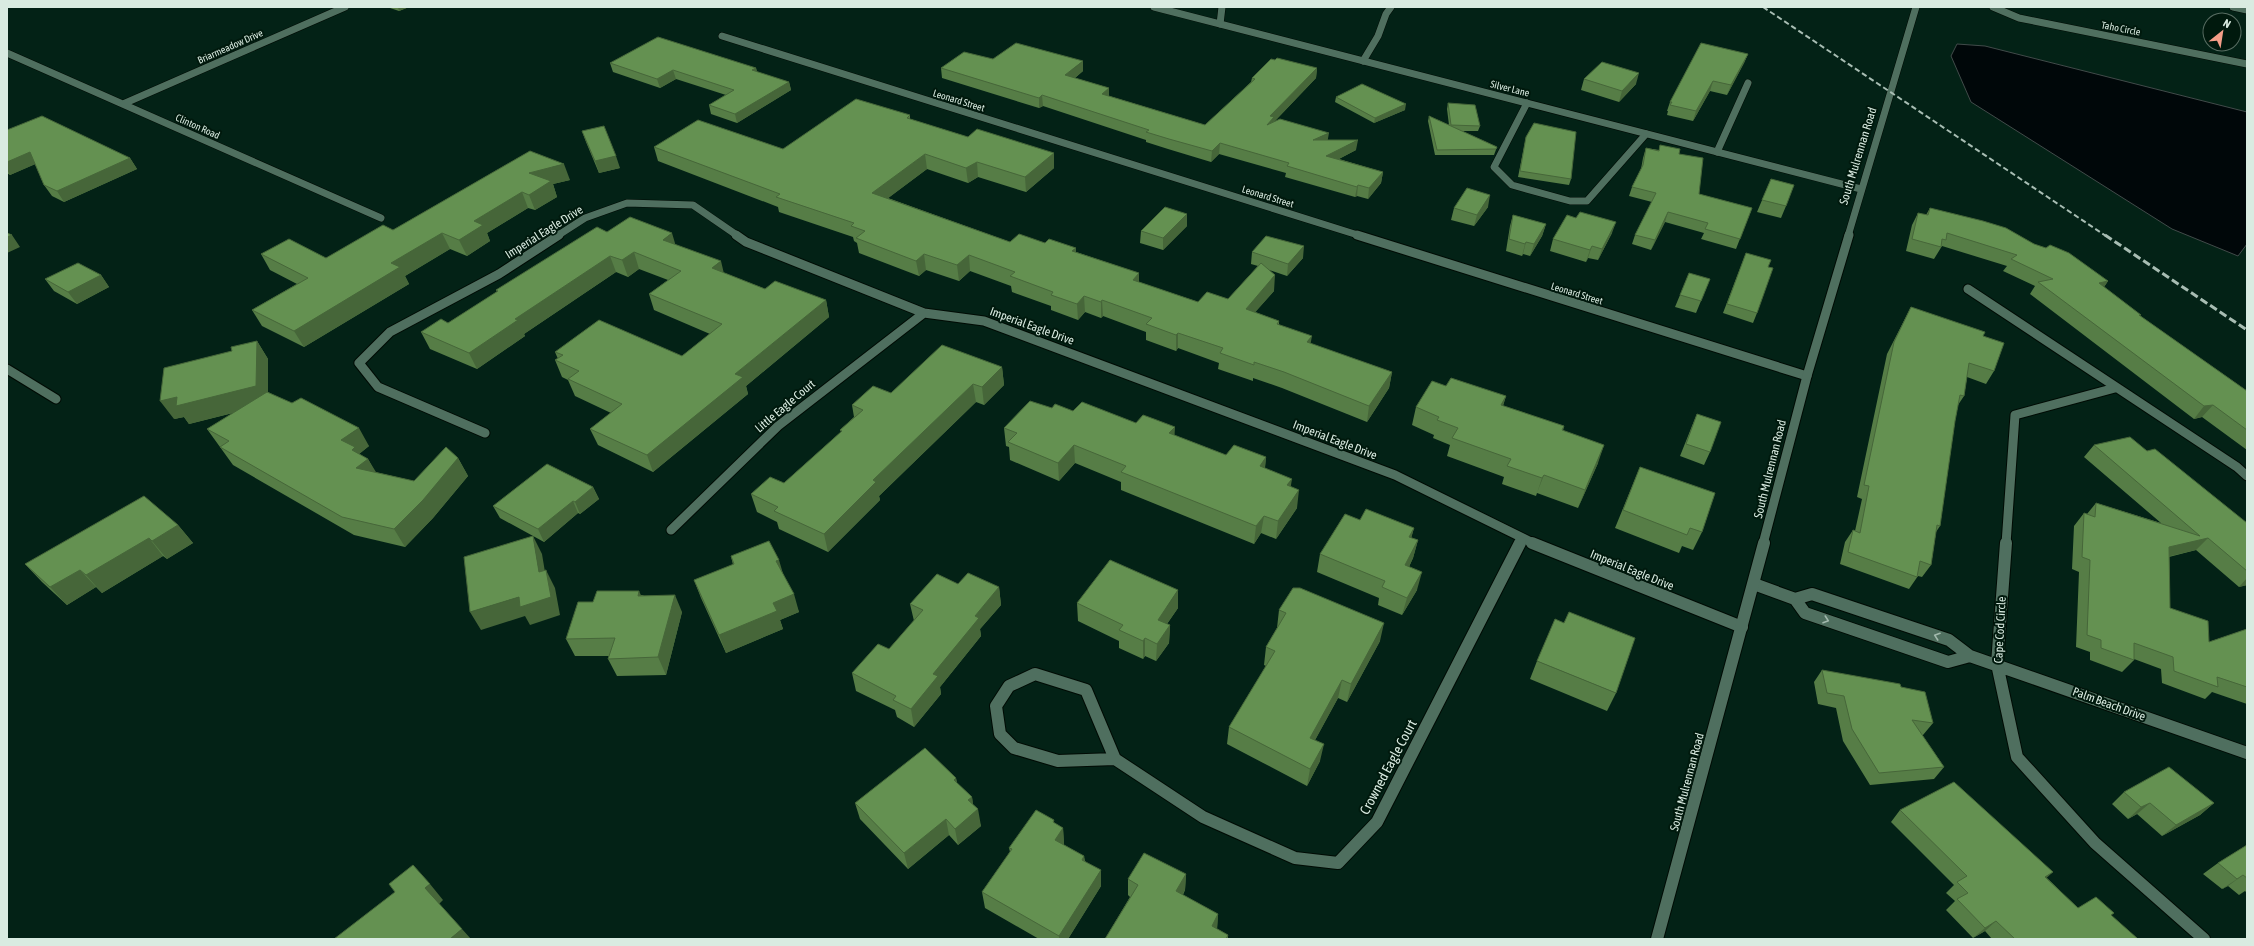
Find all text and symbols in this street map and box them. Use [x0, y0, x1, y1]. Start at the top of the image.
north arrow [2202, 12, 2242, 52]
text: N [2221, 17, 2233, 30]
street label: Taho Circle [2100, 19, 2142, 38]
street label: Briarmeadow Drive [196, 27, 265, 66]
street label: Silver Lane [1489, 78, 1531, 99]
street label: Leonard Street [932, 87, 986, 114]
street label: South Mulrennan Road [1837, 106, 1879, 206]
street label: Clinton Road [174, 112, 222, 141]
street label: Leonard Street [1241, 183, 1295, 210]
street label: Imperial Eagle Drive [503, 203, 585, 261]
street label: Leonard Street [1550, 280, 1604, 307]
street label: Imperial Eagle Drive [988, 304, 1076, 348]
street label: Little Eagle Court [752, 376, 818, 435]
street label: Imperial Eagle Drive [1291, 418, 1379, 462]
street label: South Mulrennan Road [1751, 418, 1789, 520]
street label: Imperial Eagle Drive [1588, 547, 1676, 593]
street label: Cape Cod Circle [1991, 596, 2009, 664]
one-way arrow [1822, 615, 1829, 624]
one-way arrow [1934, 633, 1941, 641]
street label: Palm Beach Drive [2071, 684, 2147, 724]
street label: Crowned Eagle Court [1356, 717, 1420, 817]
street label: South Mulrennan Road [1667, 731, 1707, 833]

